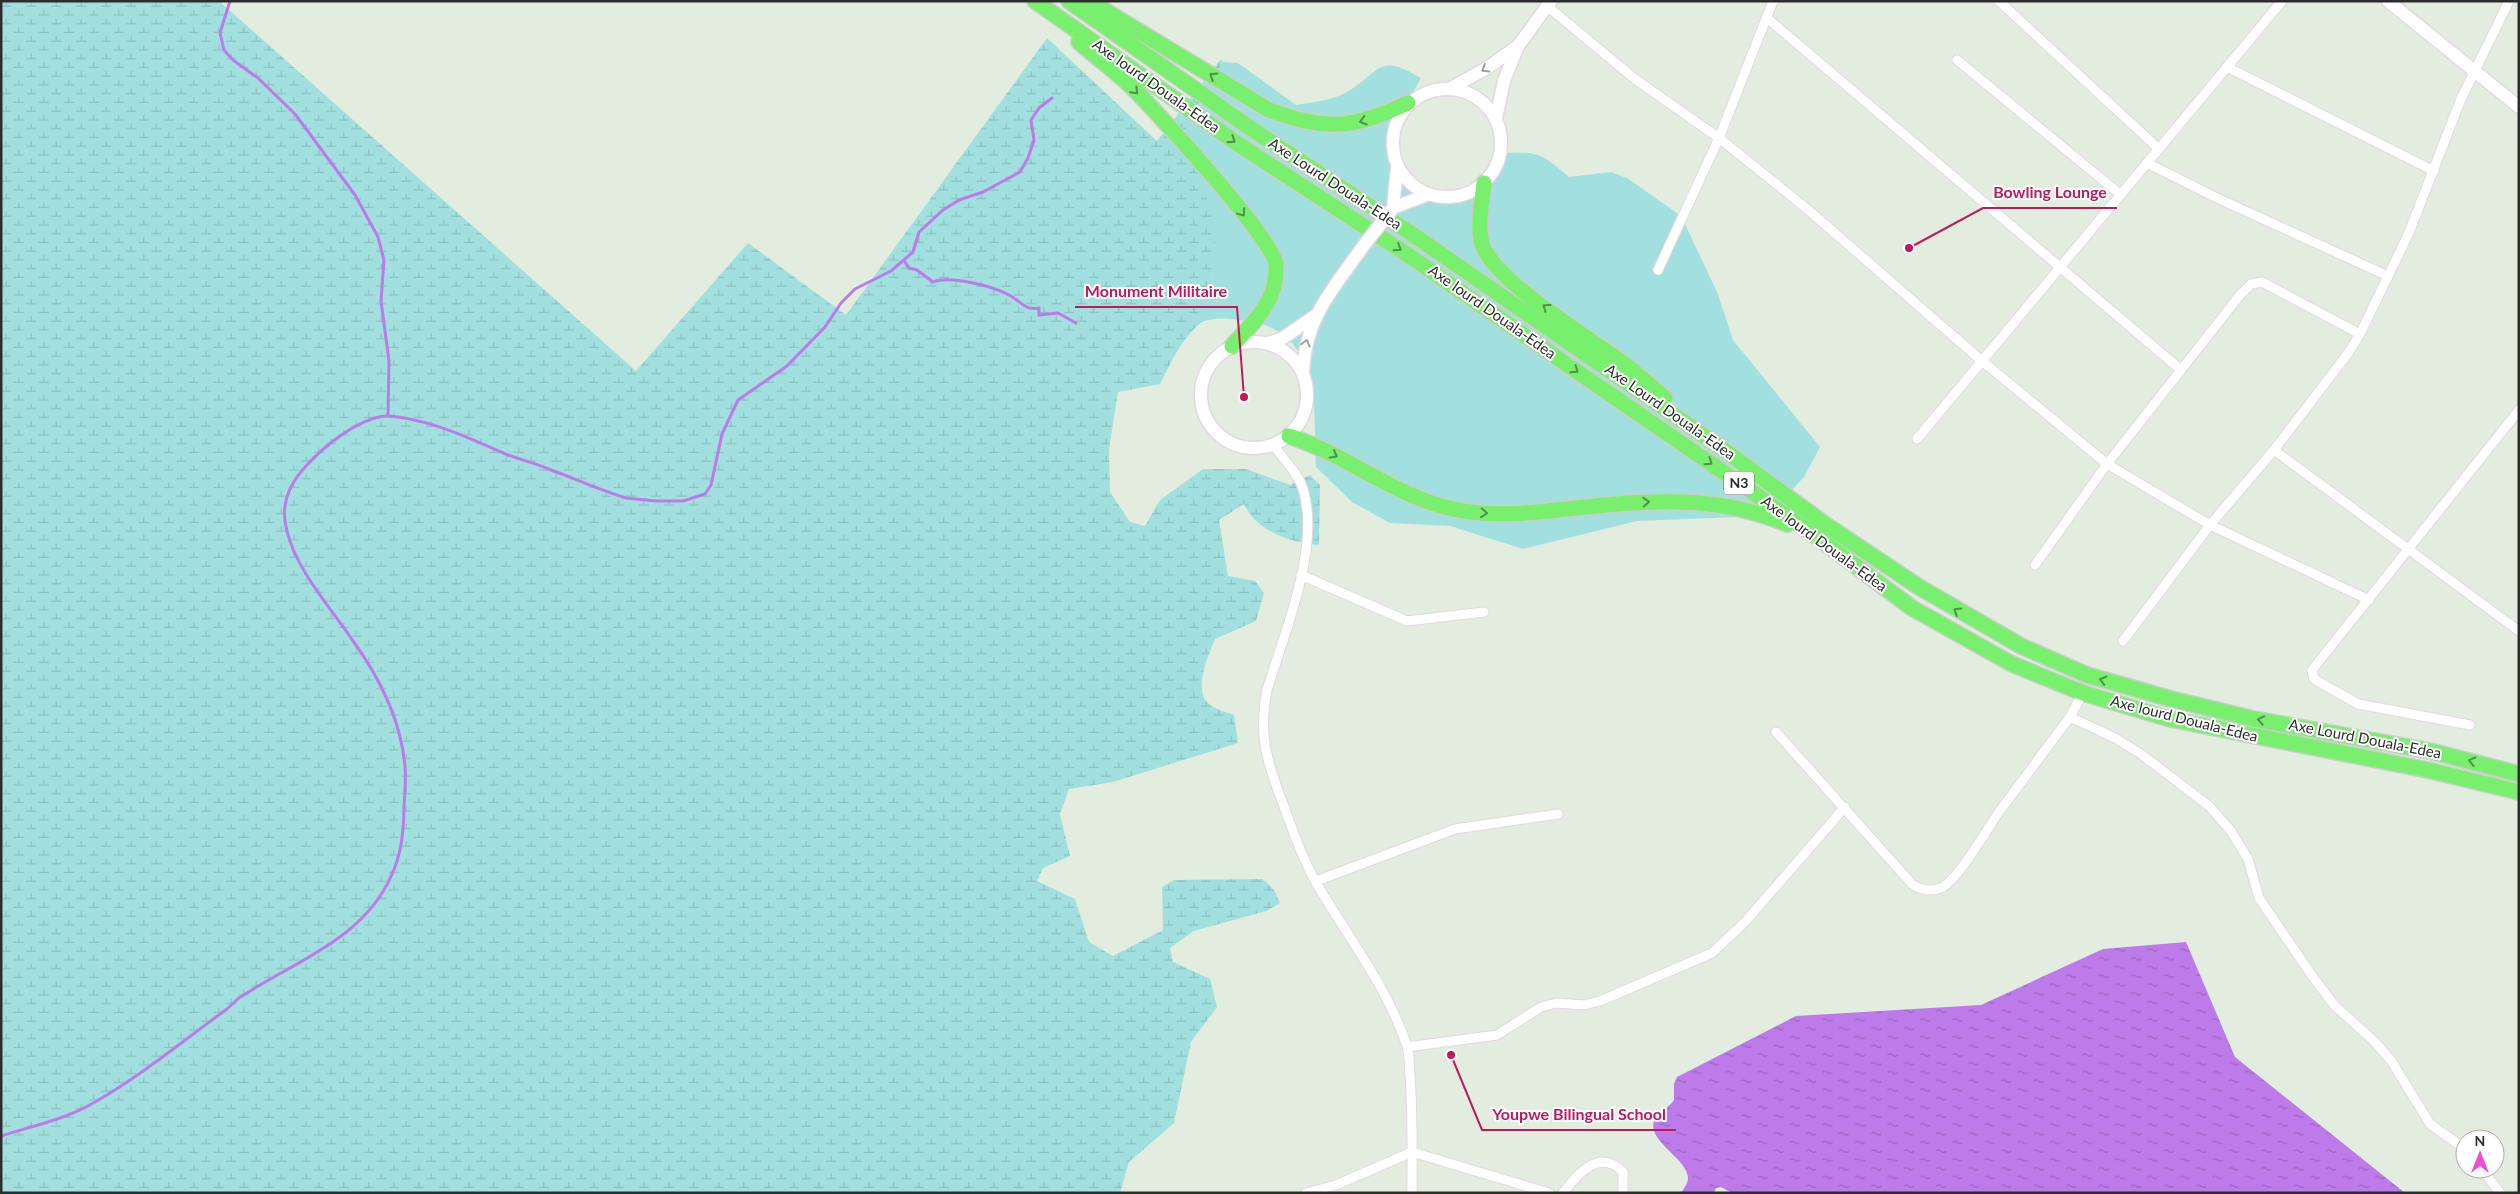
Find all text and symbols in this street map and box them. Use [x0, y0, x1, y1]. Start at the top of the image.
street label: Axe lourd Douala-Edea [1089, 34, 1224, 136]
one-way arrow [1482, 62, 1491, 72]
one-way arrow [1210, 72, 1219, 82]
one-way arrow [1129, 86, 1138, 95]
one-way arrow [1359, 115, 1368, 125]
street label: Axe Lourd Douala-Edea [1266, 133, 1405, 233]
one-way arrow [1226, 134, 1236, 143]
callout: Bowling Lounge [1983, 177, 2117, 208]
text: Bowling Lounge [1993, 182, 2107, 201]
one-way arrow [1237, 207, 1245, 216]
one-way arrow [1392, 242, 1401, 251]
street label: Axe lourd Douala-Edea [1425, 260, 1560, 362]
callout: Monument Militaire [1075, 276, 1237, 307]
text: Monument Militaire [1085, 281, 1228, 300]
one-way arrow [1543, 305, 1552, 313]
one-way arrow [1301, 340, 1311, 348]
street label: Axe Lourd Douala-Edea [1602, 359, 1739, 463]
one-way arrow [1569, 364, 1579, 373]
one-way arrow [1328, 449, 1337, 459]
one-way arrow [1703, 456, 1712, 465]
road number: N3 [1724, 472, 1754, 494]
street label: Axe lourd Douala-Edea [1758, 491, 1891, 595]
one-way arrow [1642, 497, 1650, 508]
one-way arrow [1480, 507, 1488, 518]
one-way arrow [1953, 607, 1962, 617]
one-way arrow [2099, 675, 2108, 686]
street label: Axe lourd Douala-Edea [2109, 691, 2260, 745]
street label: Axe Lourd Douala-Edea [2287, 714, 2443, 762]
one-way arrow [2256, 715, 2265, 725]
one-way arrow [2467, 756, 2476, 767]
callout: Youpwe Bilingual School [1482, 1099, 1676, 1130]
text: Youpwe Bilingual School [1491, 1104, 1666, 1123]
north arrow [2455, 1129, 2505, 1179]
text: N [2475, 1132, 2485, 1149]

